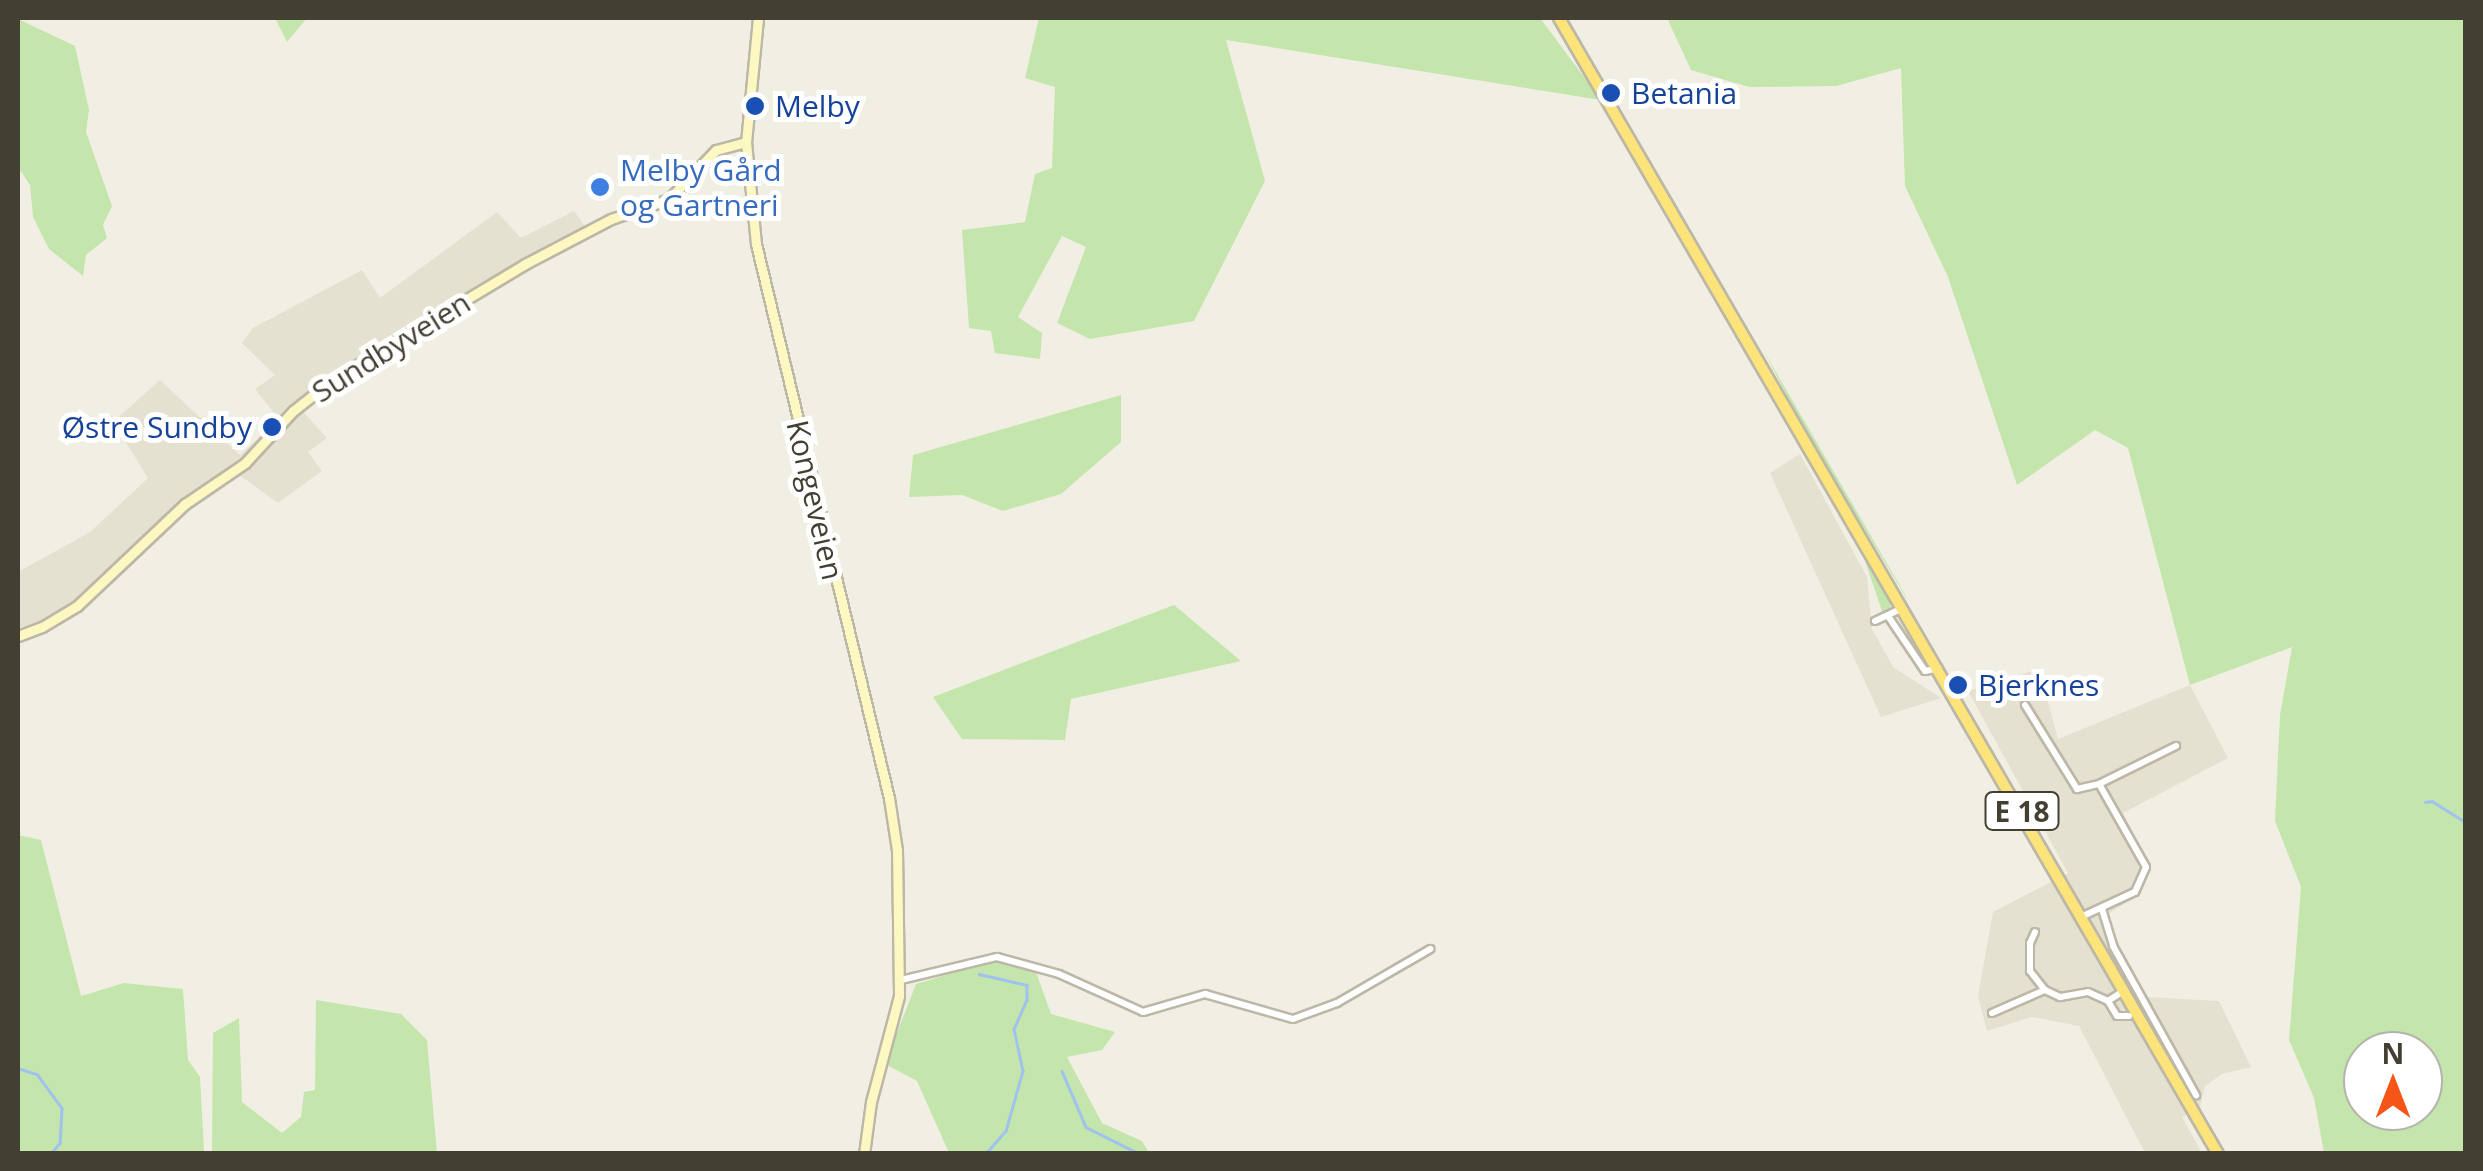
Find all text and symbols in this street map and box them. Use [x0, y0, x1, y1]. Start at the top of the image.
place label: Betania [1631, 75, 1737, 111]
marker: Betania [1600, 82, 1622, 104]
place label: Melby [775, 88, 860, 124]
marker: Melby [744, 95, 766, 117]
place label: Melby Gård og Gartneri [620, 152, 782, 222]
marker: Melby Gård og Gartneri [589, 176, 611, 198]
street label: Sundbyveien [305, 284, 477, 410]
place label: Østre Sundby [62, 409, 252, 445]
marker: Østre Sundby [261, 416, 283, 438]
street label: Kongeveien [779, 417, 851, 583]
place label: Bjerknes [1978, 667, 2099, 703]
marker: Bjerknes [1947, 674, 1969, 696]
road number: E 18 [1984, 788, 2060, 834]
north arrow [2343, 1031, 2443, 1131]
text: N [2382, 1034, 2404, 1072]

